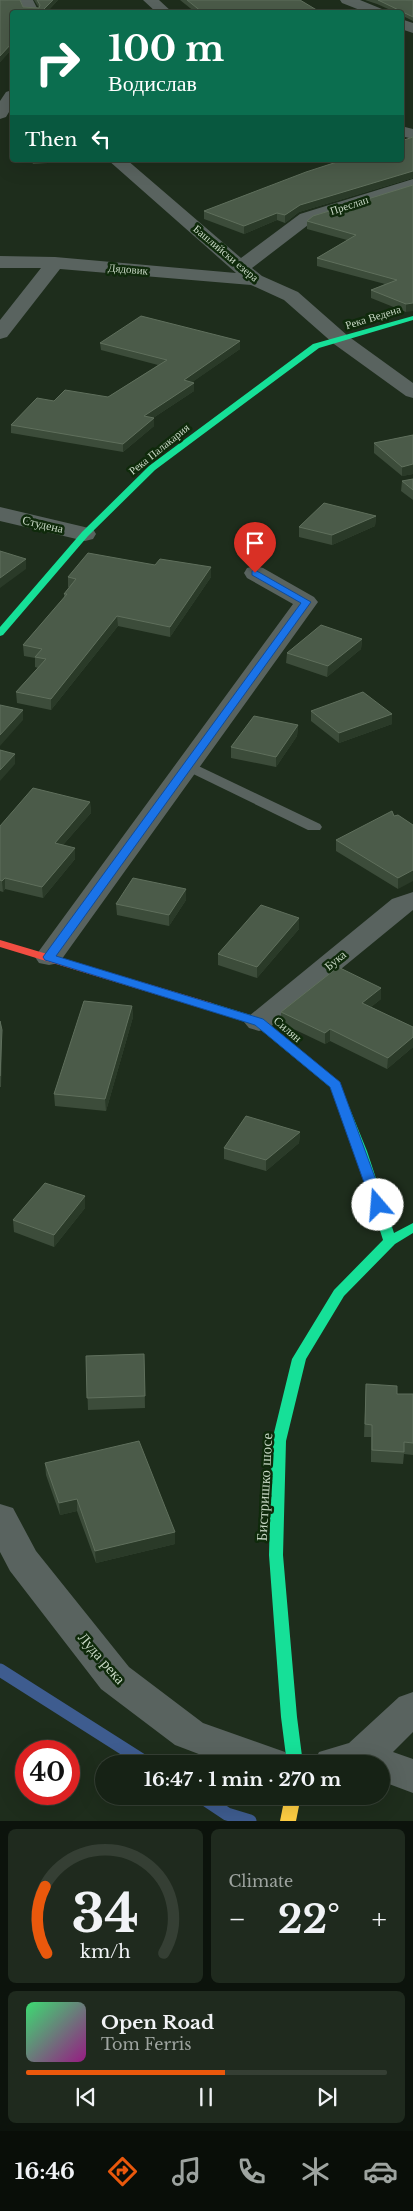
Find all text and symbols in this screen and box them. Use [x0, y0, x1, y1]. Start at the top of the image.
text: 100 m [108, 27, 224, 70]
icon: right [25, 30, 90, 95]
text: Водислав [108, 70, 197, 97]
icon: left [87, 125, 115, 153]
text: Then [25, 128, 77, 151]
street label: Преслап [328, 192, 370, 218]
street label: Башлийски езера [191, 222, 262, 284]
street label: Дядовик [107, 260, 149, 278]
street label: Река Ведена [344, 302, 403, 332]
street label: Река Палакария [126, 420, 192, 478]
street label: Студена [21, 512, 65, 536]
pin [234, 522, 276, 573]
icon: arrive [241, 529, 269, 557]
street label: Бука [321, 946, 349, 973]
street label: Силян [271, 1013, 306, 1046]
position arrow [351, 1178, 403, 1230]
street label: Бистришко шосе [252, 1432, 276, 1542]
street label: Луда река [74, 1628, 130, 1688]
speed limit sign: 40 [15, 1740, 80, 1805]
text: 16:47 · 1 min · 270 m [144, 1768, 341, 1791]
text: Climate [229, 1871, 293, 1891]
text: 34 [71, 1882, 139, 1946]
text: 22° [278, 1896, 340, 1943]
text: − [229, 1902, 246, 1937]
text: + [372, 1902, 387, 1937]
text: km/h [80, 1941, 131, 1963]
text: Open Road [101, 2011, 214, 2034]
text: Tom Ferris [101, 2034, 192, 2054]
icon: previous [72, 2083, 100, 2111]
icon: pause [192, 2083, 220, 2111]
icon: next [313, 2083, 341, 2111]
icon: directions [105, 2154, 140, 2189]
icon: music [169, 2154, 204, 2189]
icon: phone [234, 2154, 269, 2189]
icon: climate [298, 2154, 333, 2189]
icon: car [363, 2154, 398, 2189]
text: 16:46 [15, 2158, 75, 2185]

